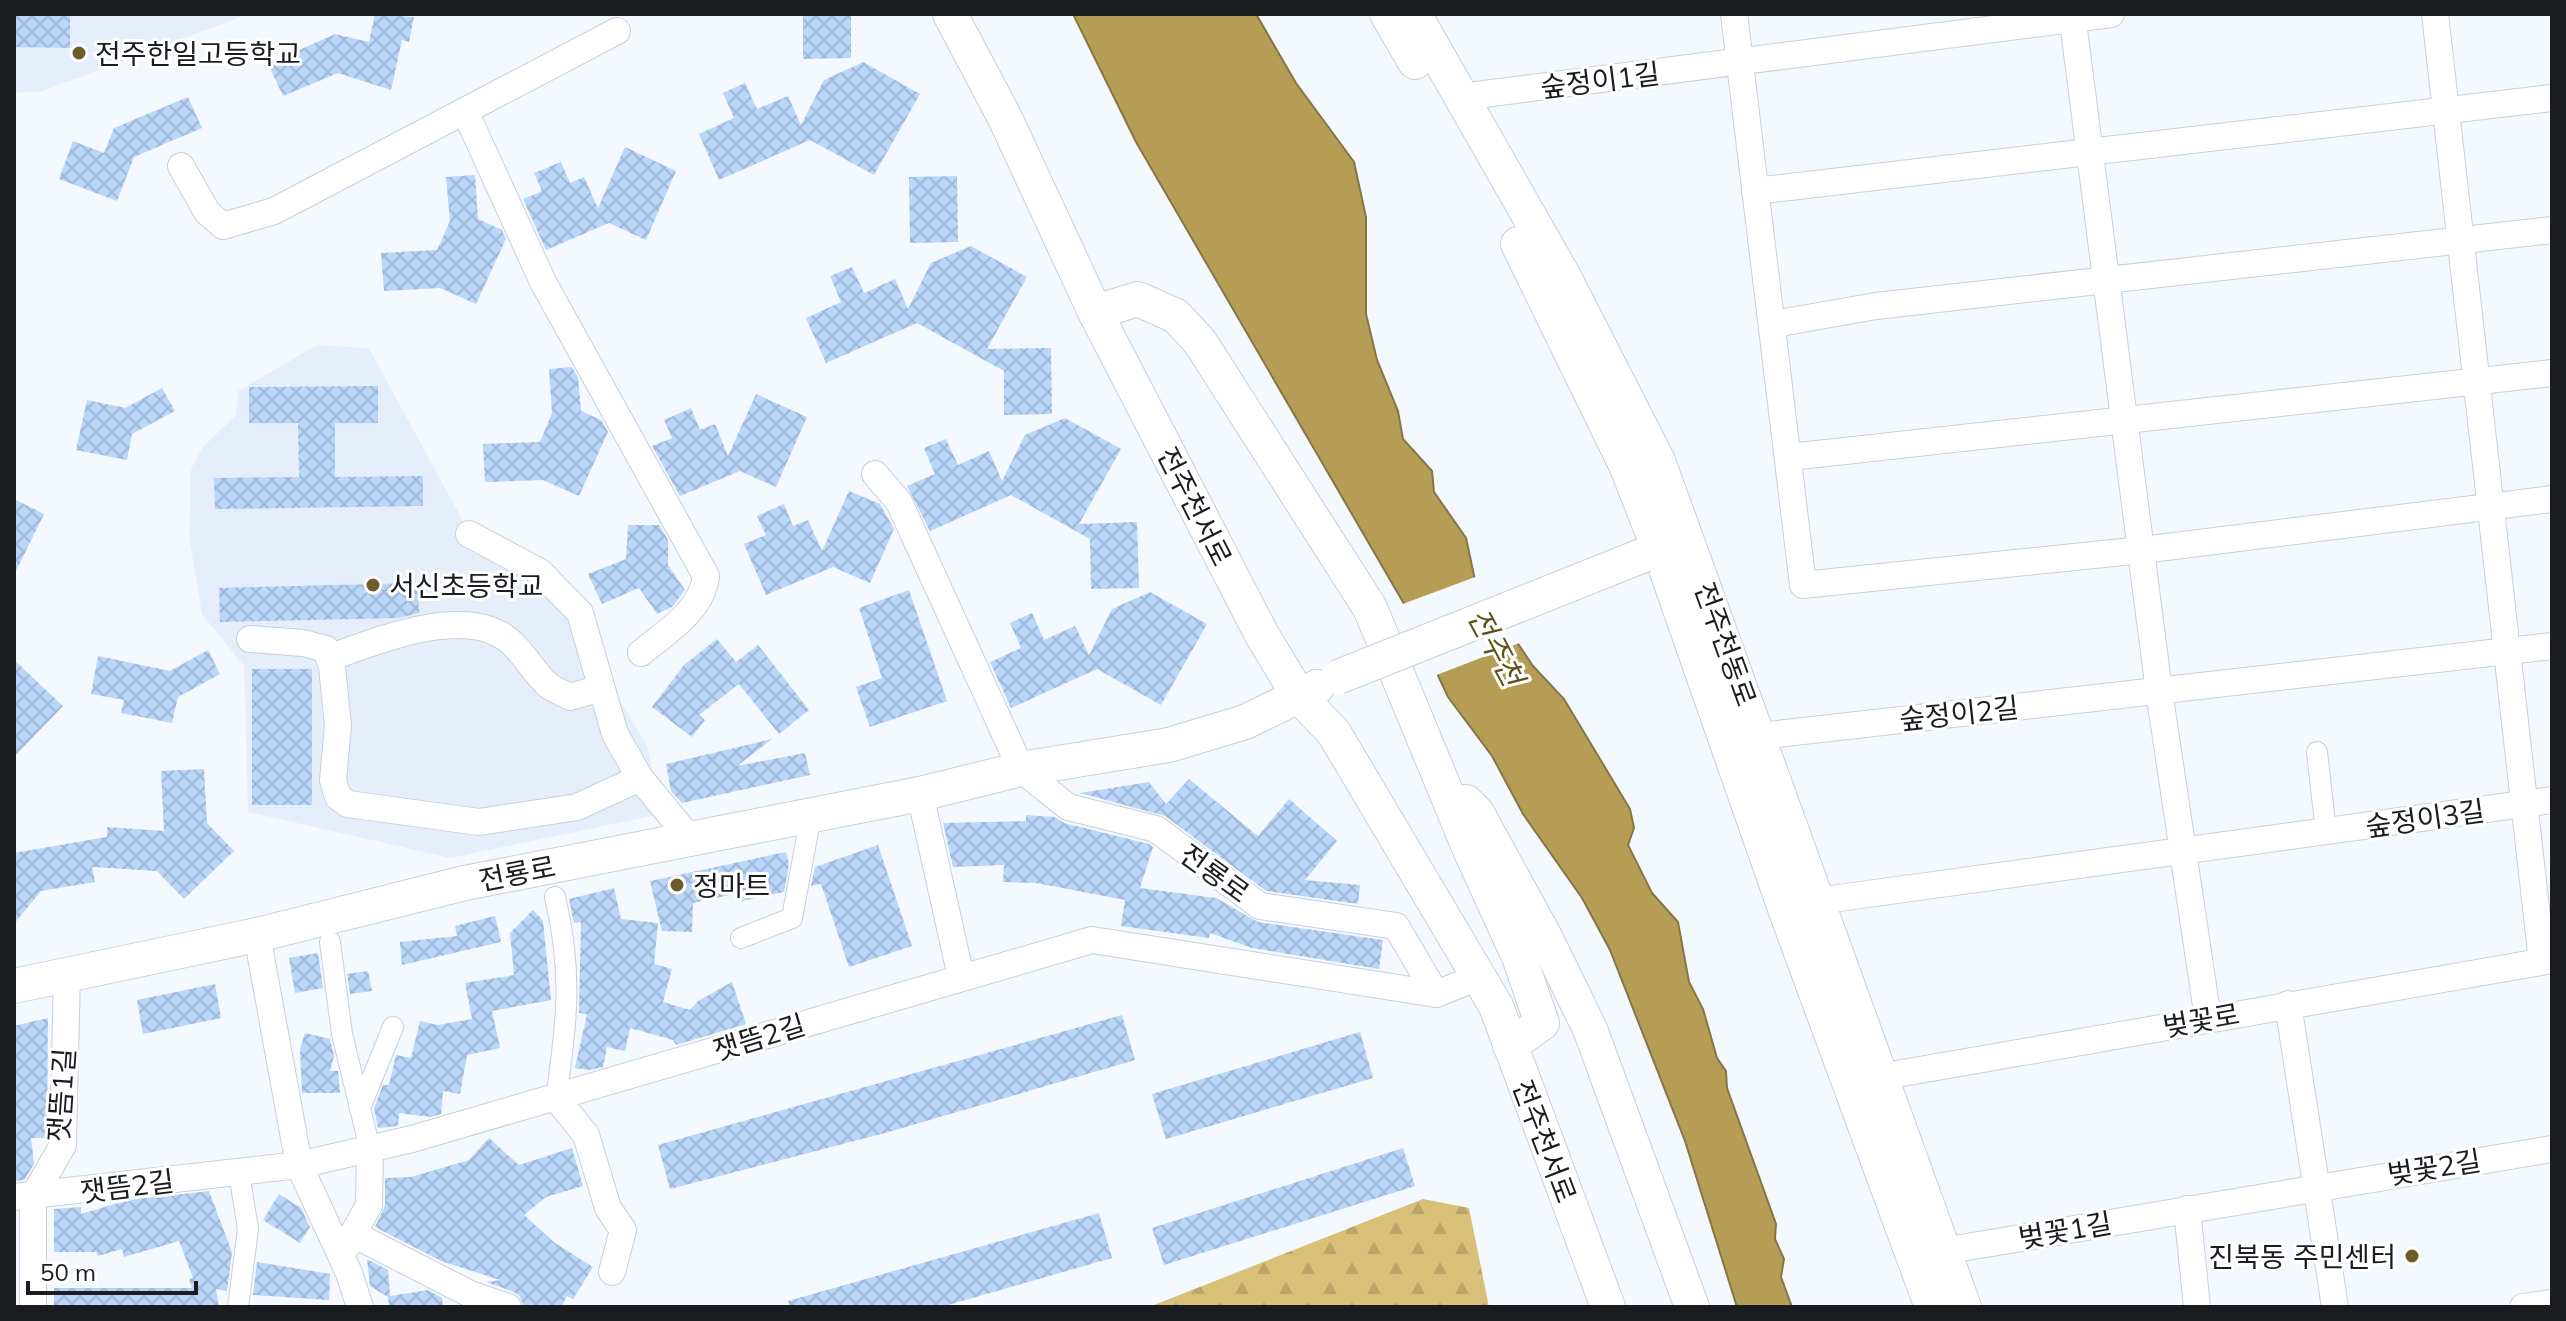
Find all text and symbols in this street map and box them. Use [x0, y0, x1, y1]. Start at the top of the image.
place label: 전주한일고등학교 [95, 36, 301, 71]
marker: 전주한일고등학교 [70, 44, 88, 62]
street label: 숲정이1길 [1538, 55, 1662, 105]
street label: 전주천서로 [1150, 441, 1240, 571]
place label: 서신초등학교 [389, 568, 544, 603]
marker: 서신초등학교 [364, 576, 382, 594]
street label: 전주천동로 [1688, 577, 1764, 711]
water label: 전주천 [1460, 602, 1534, 695]
street label: 숲정이2길 [1898, 689, 2020, 737]
street label: 숲정이3길 [2363, 792, 2487, 844]
street label: 전룡로 [1173, 836, 1257, 910]
street label: 전룡로 [476, 848, 558, 898]
place label: 정마트 [693, 868, 770, 903]
marker: 정마트 [668, 876, 686, 894]
street label: 벚꽃로 [2160, 996, 2242, 1044]
street label: 잿뜸2길 [709, 1007, 809, 1067]
street label: 잿뜸1길 [40, 1047, 82, 1143]
street label: 전주천서로 [1506, 1075, 1584, 1207]
street label: 벚꽃2길 [2385, 1142, 2483, 1192]
street label: 잿뜸2길 [78, 1163, 176, 1209]
street label: 벚꽃1길 [2016, 1205, 2114, 1255]
place label: 진북동 주민센터 [2208, 1239, 2396, 1274]
scale bar [28, 1245, 196, 1295]
marker: 진북동 주민센터 [2403, 1247, 2421, 1265]
text: 50 m [40, 1257, 96, 1287]

